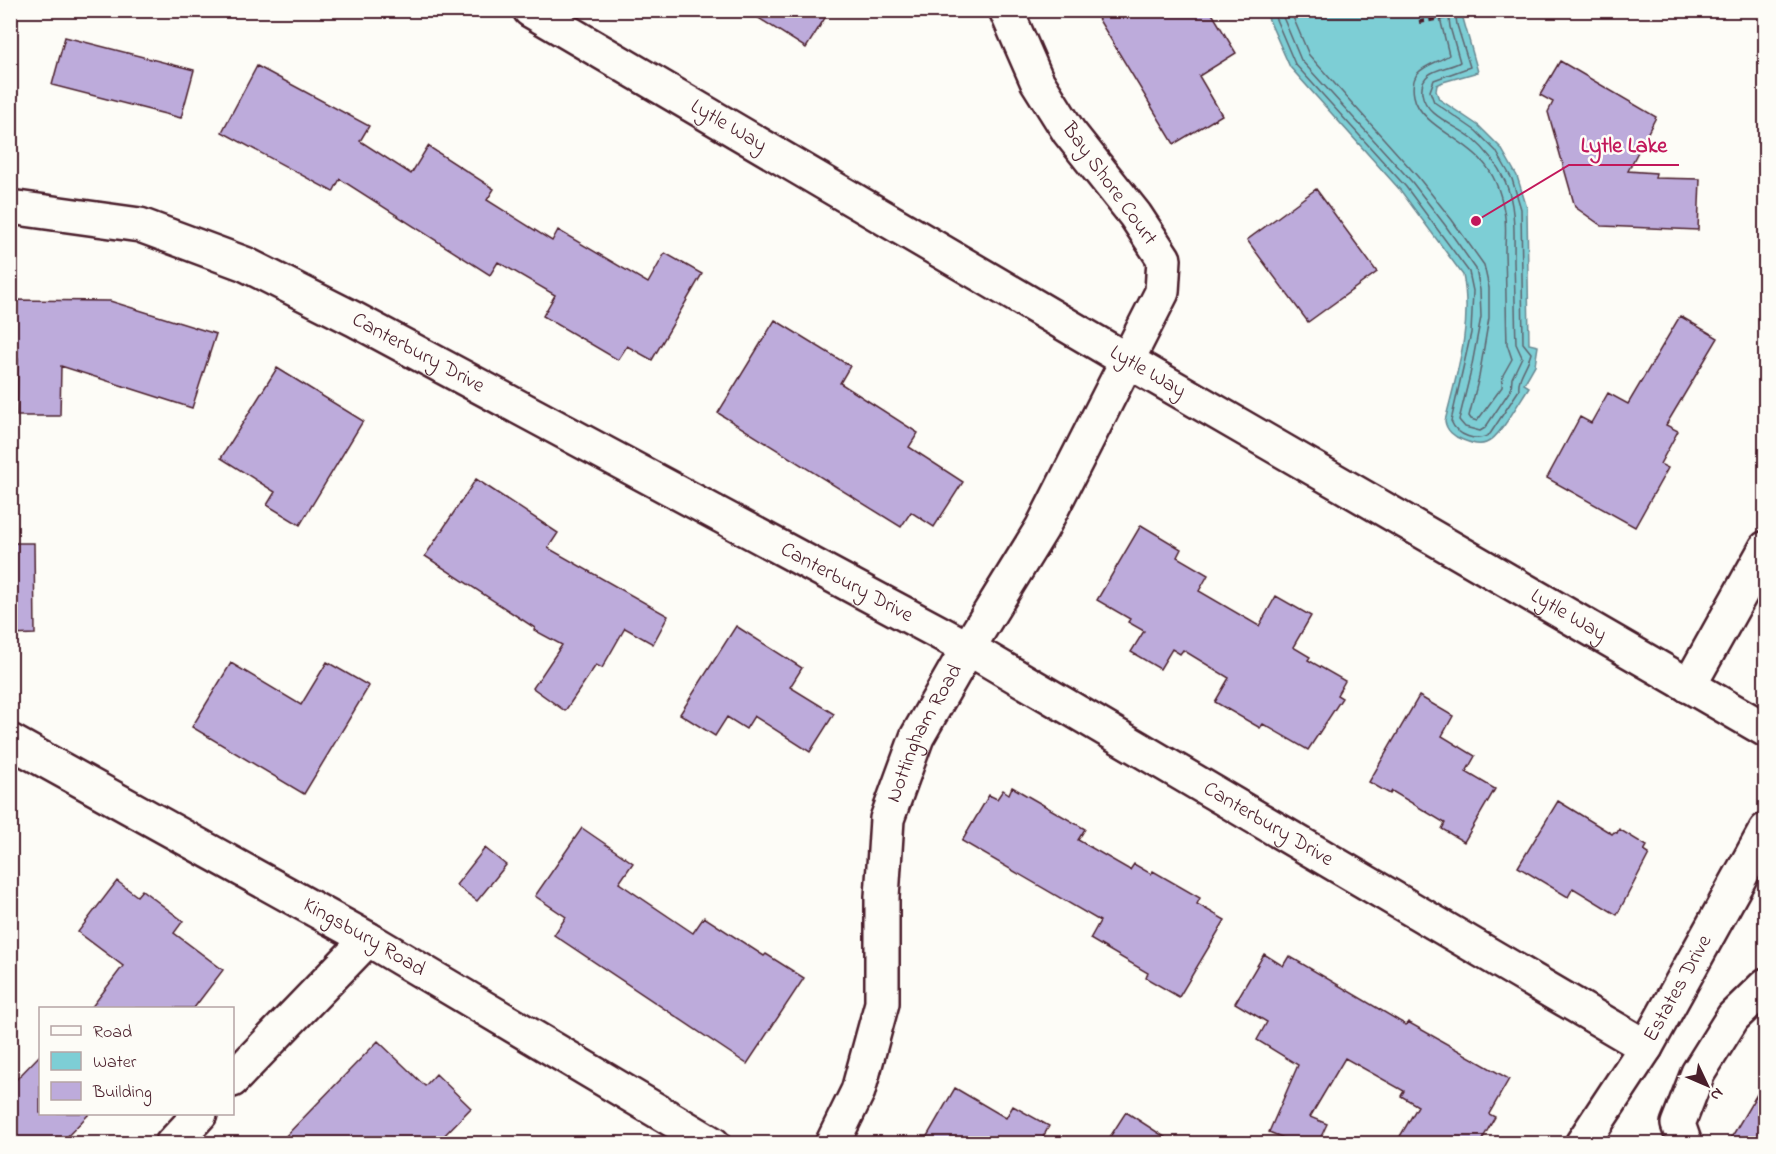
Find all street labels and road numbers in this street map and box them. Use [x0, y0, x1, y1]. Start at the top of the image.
street label: Lytle Way [685, 92, 772, 162]
street label: Bay Shore Court [1052, 115, 1164, 253]
street label: Canterbury Drive [346, 305, 490, 401]
street label: Lytle Way [1104, 338, 1191, 408]
street label: Canterbury Drive [775, 535, 919, 631]
street label: Lytle Way [1524, 582, 1612, 651]
street label: Nottingham Road [879, 659, 971, 807]
street label: Canterbury Drive [1197, 774, 1339, 875]
street label: Kingsbury Road [297, 891, 431, 985]
street label: Estates Drive [1637, 929, 1720, 1048]

